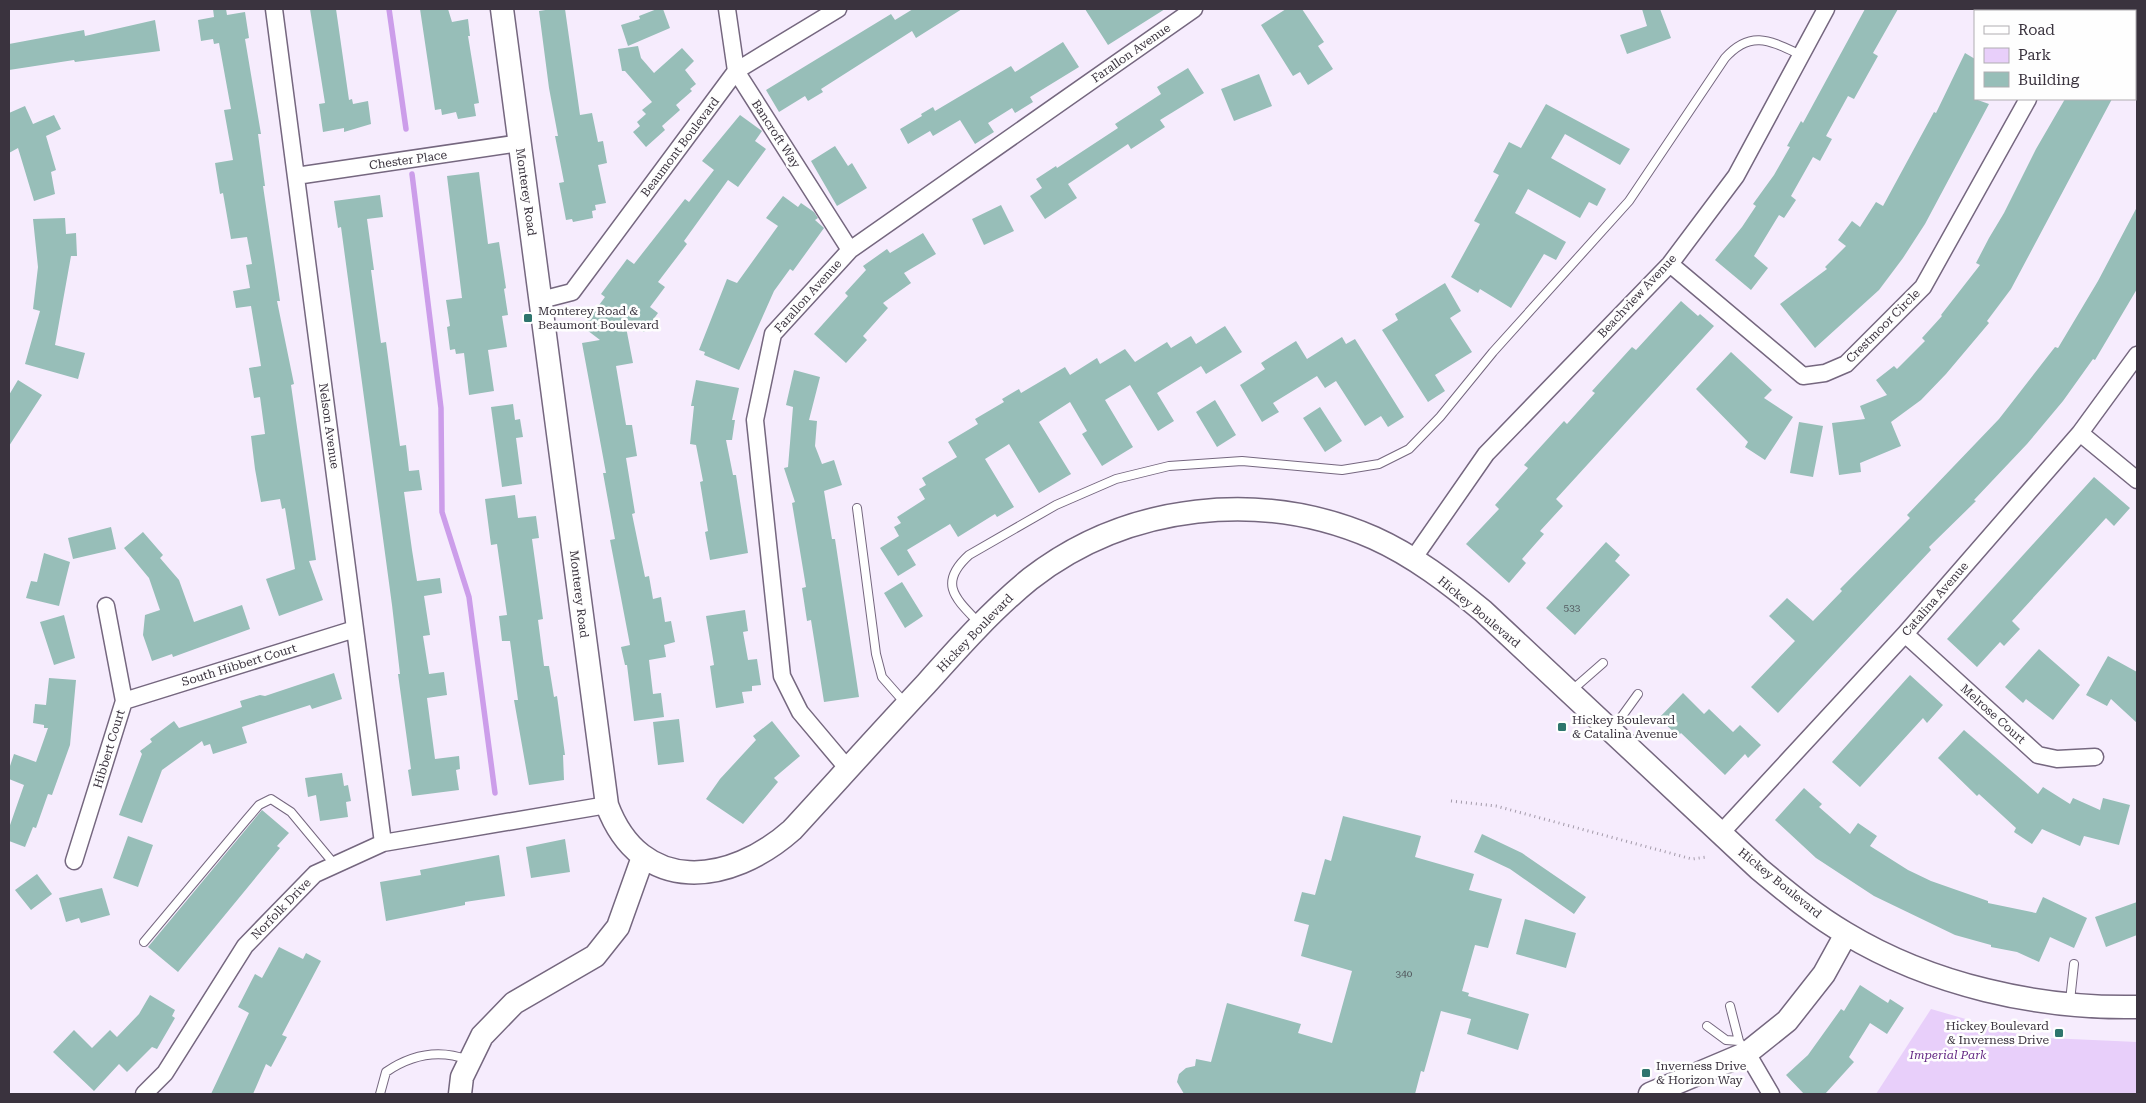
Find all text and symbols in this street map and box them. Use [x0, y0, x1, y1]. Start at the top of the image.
legend [1974, 10, 2136, 100]
street label: Farallon Avenue [1089, 20, 1173, 85]
text: Road [2018, 21, 2055, 39]
text: Park [2018, 46, 2052, 64]
text: Building [2018, 71, 2080, 89]
street label: Beaumont Boulevard [638, 94, 722, 200]
street label: Bancroft Way [749, 97, 804, 171]
street label: Monterey Road [513, 147, 539, 237]
street label: Chester Place [368, 148, 448, 172]
street label: Beachview Avenue [1595, 251, 1679, 340]
street label: Farallon Avenue [772, 256, 845, 335]
street label: Crestmoor Circle [1843, 286, 1923, 366]
place label: Monterey Road & Beaumont Boulevard [538, 304, 659, 332]
marker: Monterey Road & Beaumont Boulevard [522, 312, 534, 324]
street label: Nelson Avenue [316, 382, 342, 470]
street label: Monterey Road [567, 549, 591, 639]
street label: Catalina Avenue [1899, 559, 1971, 639]
street label: Hickey Boulevard [1435, 573, 1523, 651]
street label: Hickey Boulevard [934, 591, 1016, 675]
house number: 533 [1564, 602, 1581, 613]
street label: South Hibbert Court [180, 641, 299, 689]
street label: Melrose Court [1958, 681, 2029, 747]
street label: Hibbert Court [90, 707, 128, 790]
place label: Hickey Boulevard & Catalina Avenue [1572, 713, 1678, 741]
marker: Hickey Boulevard & Catalina Avenue [1556, 721, 1568, 733]
street label: Hickey Boulevard [1735, 845, 1825, 921]
street label: Norfolk Drive [248, 875, 314, 942]
house number: 340 [1396, 968, 1413, 979]
place label: Hickey Boulevard & Inverness Drive [1946, 1019, 2049, 1047]
marker: Hickey Boulevard & Inverness Drive [2053, 1027, 2065, 1039]
park label: Imperial Park [1908, 1048, 1987, 1062]
place label: Inverness Drive & Horizon Way [1656, 1059, 1747, 1087]
marker: Inverness Drive & Horizon Way [1640, 1067, 1652, 1079]

